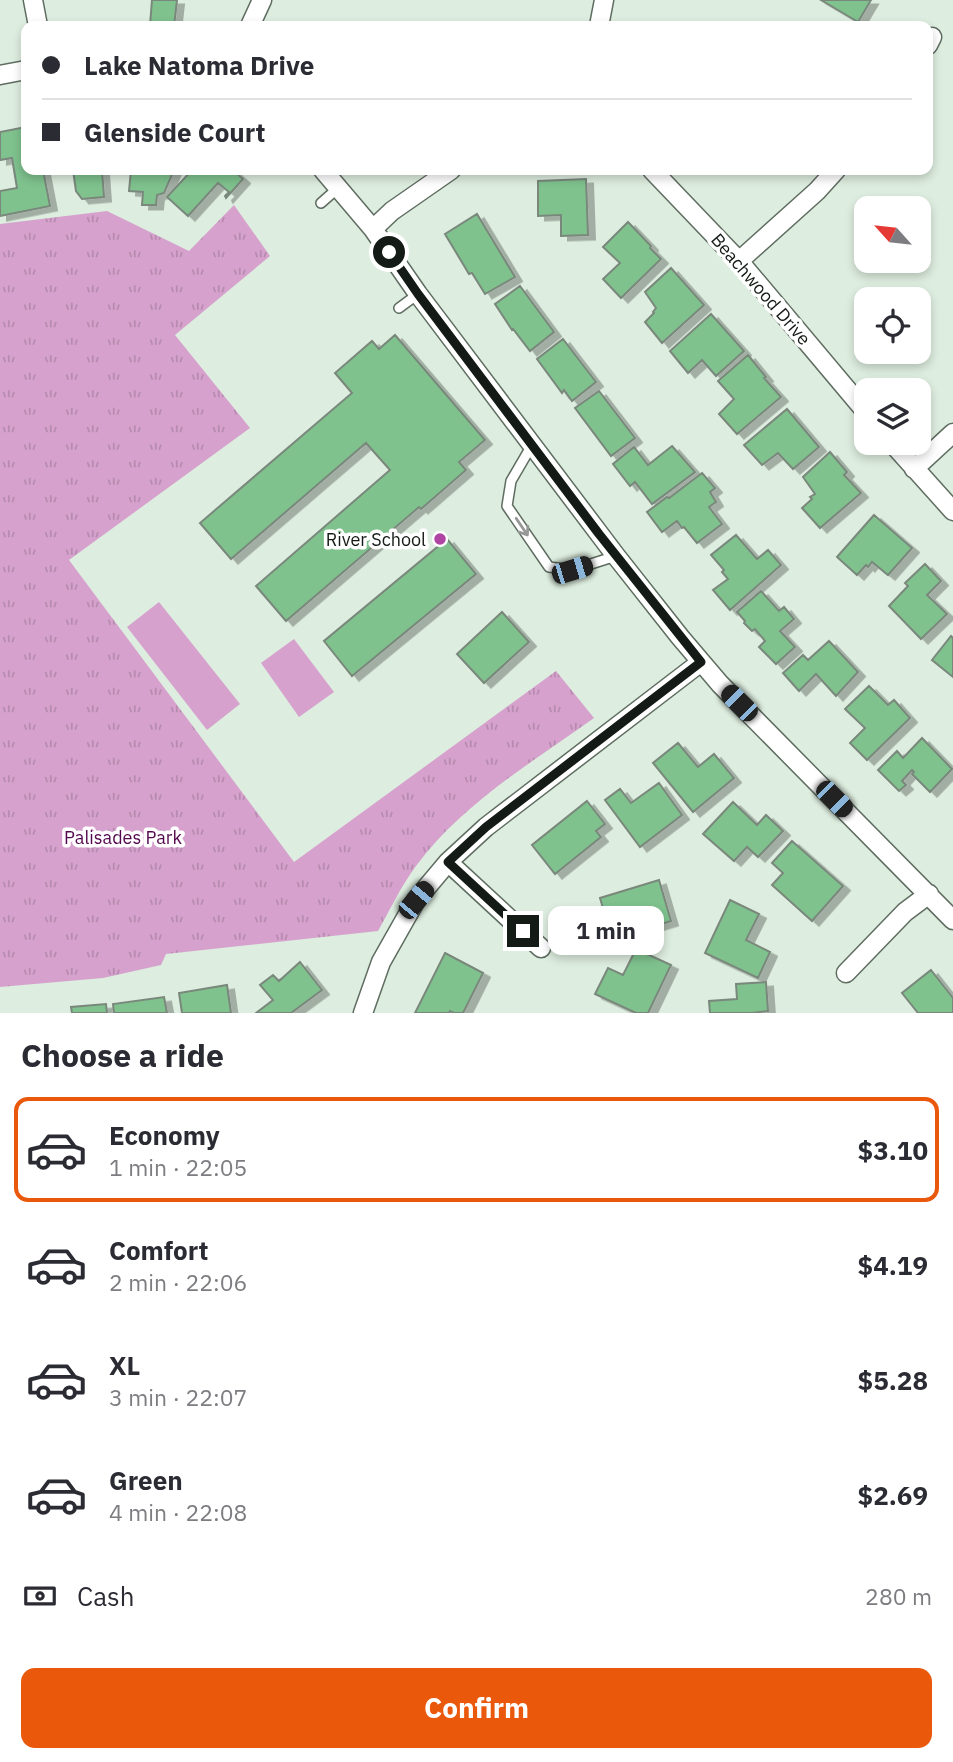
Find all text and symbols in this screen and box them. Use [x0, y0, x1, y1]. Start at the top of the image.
text: Lake Natoma Drive [84, 48, 314, 82]
text: Glenside Court [84, 115, 265, 149]
north arrow [854, 196, 931, 273]
map controls [854, 196, 931, 455]
street label: Beachwood Drive [706, 228, 816, 350]
route start [373, 236, 405, 268]
button: locate [854, 287, 931, 364]
button: layers [854, 378, 931, 455]
one-way arrow [515, 517, 529, 536]
place label: River School [326, 528, 426, 551]
marker: River School [432, 531, 448, 547]
car [549, 554, 596, 586]
car [717, 681, 762, 725]
car [812, 777, 857, 821]
park label: Palisades Park [64, 826, 182, 849]
car [395, 877, 438, 923]
callout: 1 min [548, 906, 663, 956]
route end [507, 915, 539, 947]
text: 1 min [576, 915, 636, 945]
text: Choose a ride [21, 1034, 224, 1076]
icon: car [25, 1118, 88, 1181]
text: Economy [109, 1118, 220, 1152]
text: $3.10 [858, 1133, 928, 1167]
text: 1 min · 22:05 [109, 1152, 247, 1182]
icon: car [25, 1233, 88, 1296]
text: Comfort [109, 1233, 208, 1267]
text: $4.19 [858, 1248, 928, 1282]
text: 2 min · 22:06 [109, 1267, 247, 1297]
icon: car [25, 1348, 88, 1411]
text: XL [109, 1348, 140, 1382]
text: $5.28 [858, 1363, 928, 1397]
text: 3 min · 22:07 [109, 1382, 247, 1412]
icon: car [25, 1463, 88, 1526]
text: Green [109, 1463, 183, 1497]
text: $2.69 [858, 1478, 928, 1512]
text: 4 min · 22:08 [109, 1497, 247, 1527]
icon: cash [21, 1577, 59, 1615]
text: Cash [77, 1579, 134, 1613]
text: 280 m [865, 1581, 932, 1611]
button: Confirm [21, 1668, 932, 1748]

